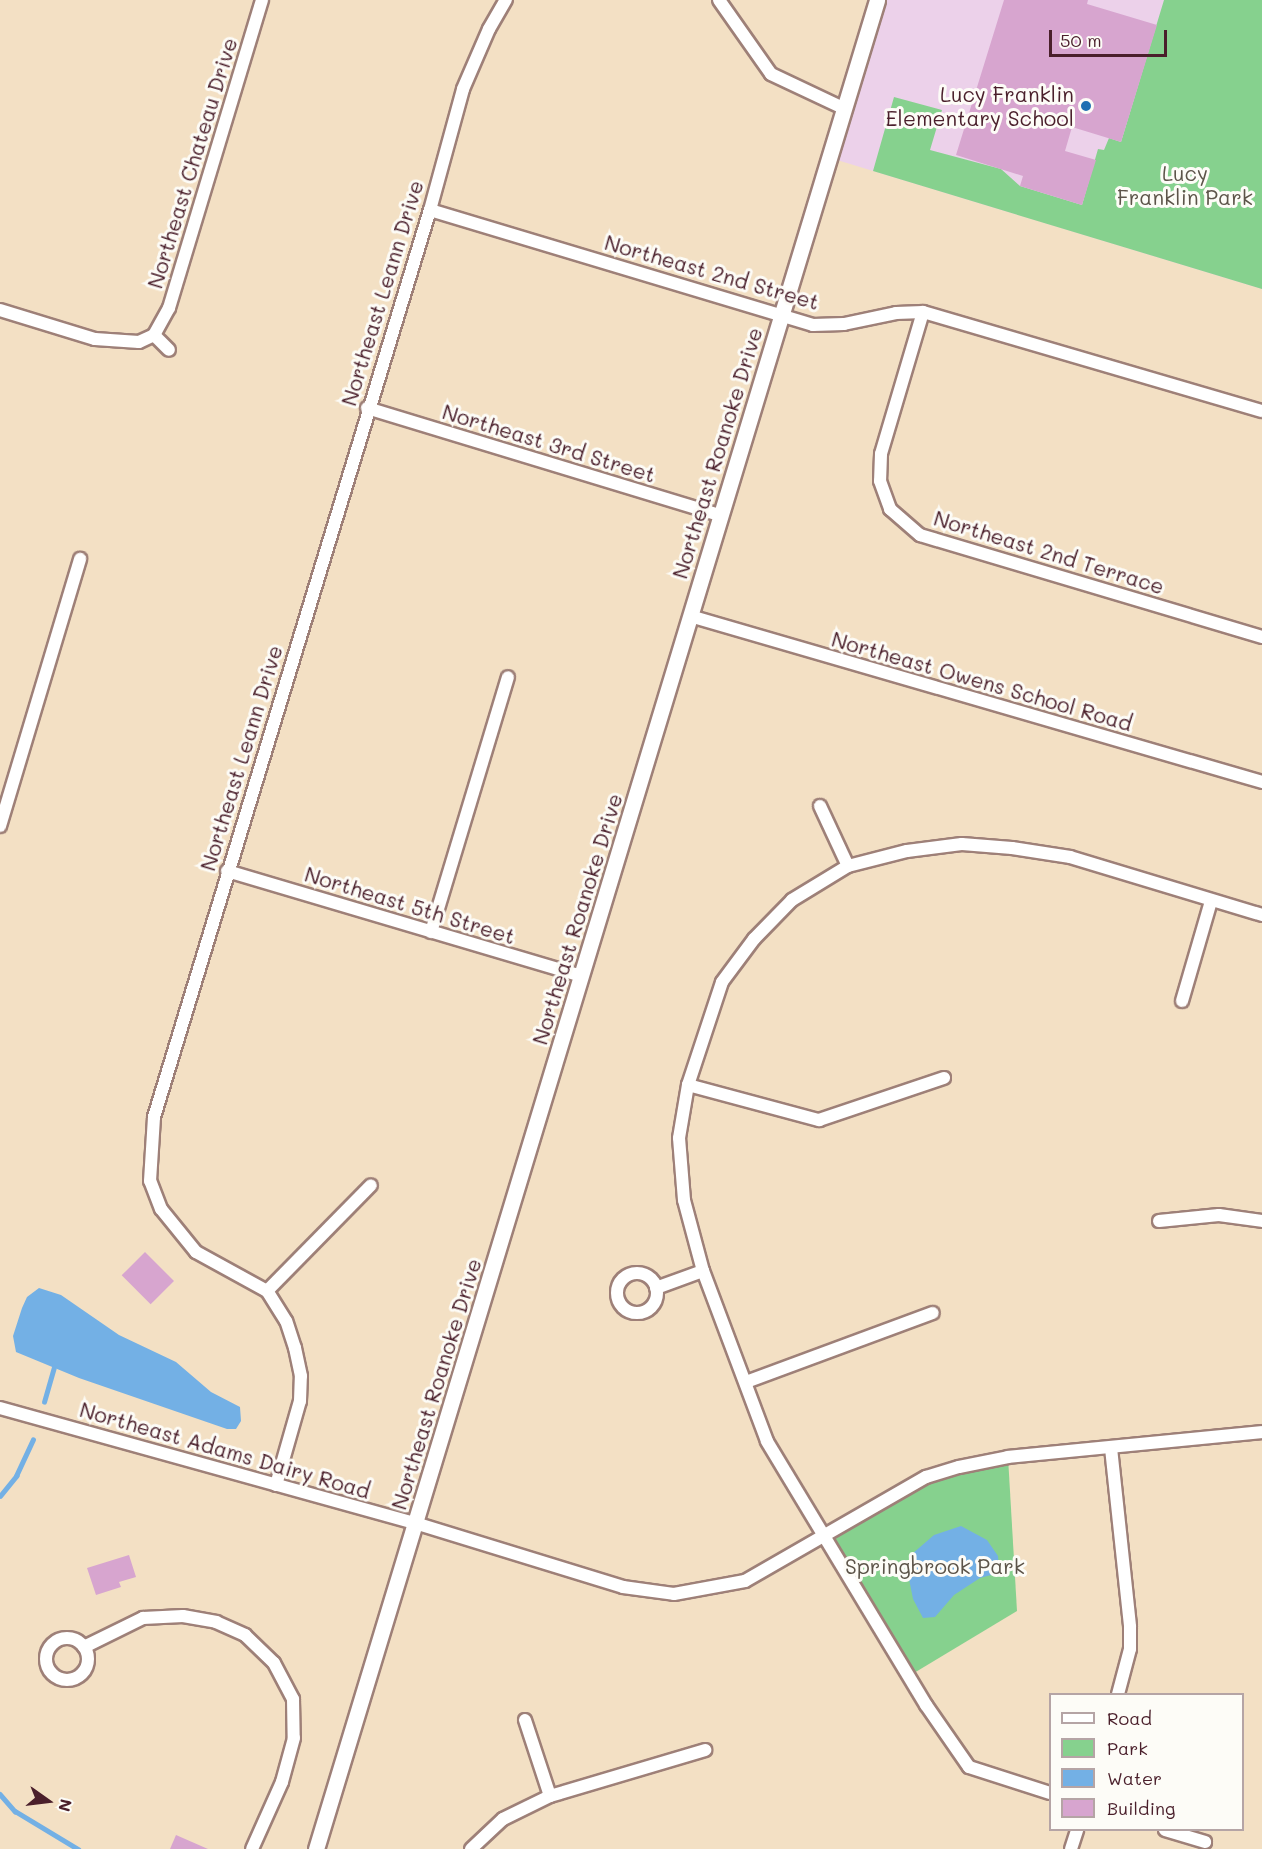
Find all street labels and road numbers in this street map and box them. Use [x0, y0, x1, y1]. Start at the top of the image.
street label: Northeast Chateau Drive [142, 35, 242, 291]
street label: Northeast Leann Drive [336, 177, 428, 409]
street label: Northeast 2nd Street [602, 229, 822, 315]
street label: Northeast Roanoke Drive [667, 324, 767, 582]
street label: Northeast 3rd Street [439, 399, 659, 487]
street label: Northeast 2nd Terrace [931, 505, 1167, 599]
street label: Northeast Owens School Road [829, 626, 1135, 736]
street label: Northeast Leann Drive [195, 642, 287, 874]
street label: Northeast Roanoke Drive [527, 790, 627, 1048]
street label: Northeast 5th Street [302, 861, 518, 949]
street label: Northeast Roanoke Drive [386, 1255, 486, 1513]
street label: Northeast Adams Dairy Road [77, 1396, 373, 1504]

